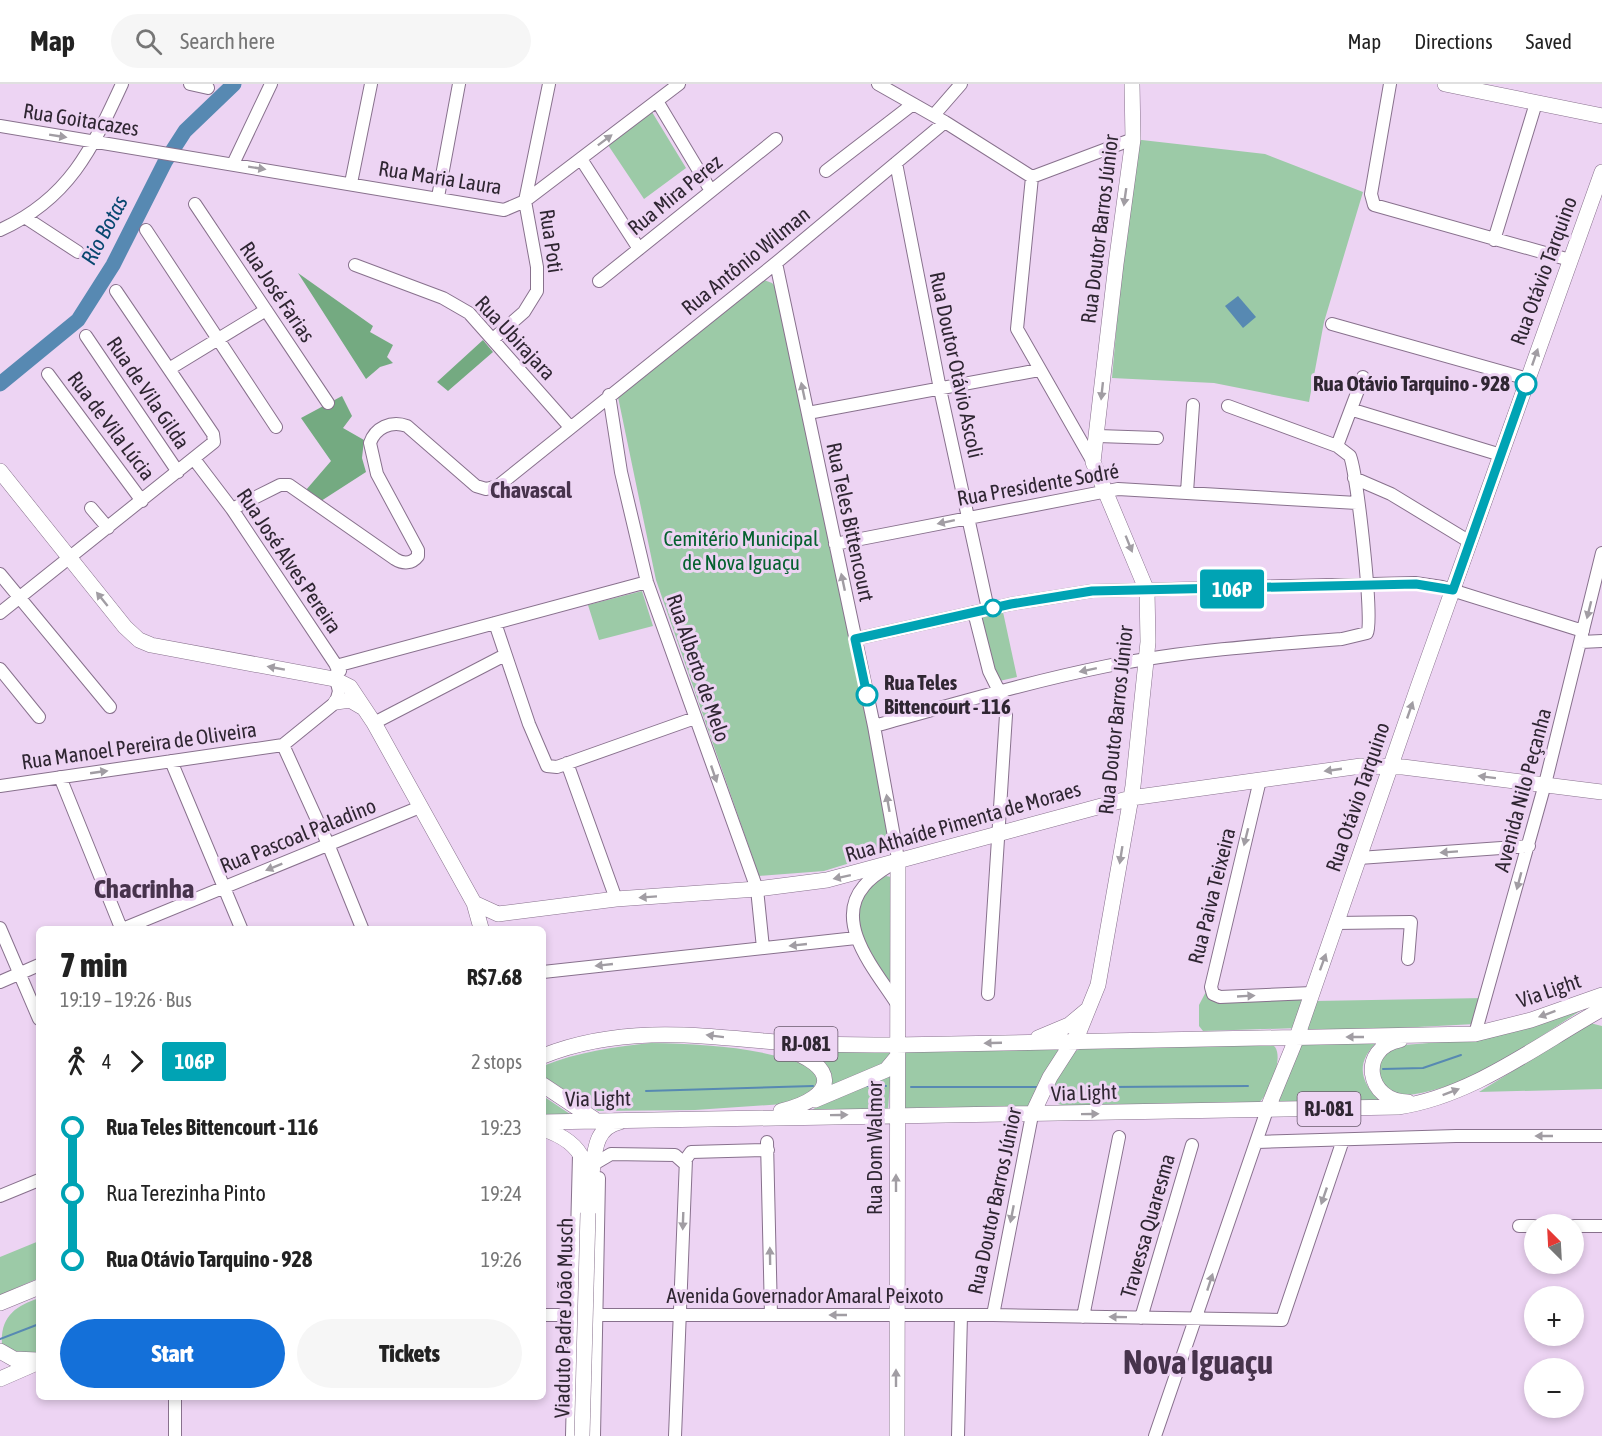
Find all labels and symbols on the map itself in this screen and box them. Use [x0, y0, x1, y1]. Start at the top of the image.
street label: Rua Goitacazes [22, 98, 141, 140]
one-way arrow [48, 131, 67, 140]
street label: Rua Doutor Barros Júnior [1076, 132, 1123, 325]
one-way arrow [597, 134, 613, 147]
street label: Rua Mira Perez [623, 149, 726, 239]
street label: Rua Maria Laura [377, 155, 503, 199]
one-way arrow [248, 164, 267, 173]
one-way arrow [1121, 188, 1130, 207]
water label: Rio Botas [75, 191, 133, 269]
street label: Rua Otávio Tarquino [1505, 193, 1581, 348]
street label: Rua Antônio Wilman [676, 201, 814, 319]
street label: Rua Poti [536, 207, 568, 274]
street label: Rua José Farias [236, 237, 320, 346]
street label: Rua Doutor Otávio Ascoli [926, 269, 988, 460]
street label: Rua Ubirajara [471, 290, 561, 384]
street label: Rua de Vila Gilda [103, 332, 195, 453]
one-way arrow [1531, 348, 1541, 366]
street label: Rua de Vila Lúcia [63, 366, 160, 484]
place label: Rua Otávio Tarquino - 928 [1313, 371, 1510, 395]
marker: Rua Otávio Tarquino - 928 [1515, 373, 1537, 395]
one-way arrow [798, 381, 807, 400]
one-way arrow [1097, 381, 1107, 400]
street label: Rua Teles Bittencourt [822, 440, 880, 604]
street label: Rua Presidente Sodré [955, 458, 1121, 510]
district label: Chavascal [490, 477, 573, 503]
street label: Rua José Alves Pereira [233, 484, 347, 637]
one-way arrow [937, 517, 956, 527]
park label: Cemitério Municipal de Nova Iguaçu [663, 526, 819, 574]
one-way arrow [1124, 536, 1134, 554]
line badge: 106P [1190, 570, 1274, 608]
one-way arrow [838, 572, 847, 591]
one-way arrow [96, 591, 109, 607]
street label: Rua Alberto de Melo [662, 591, 735, 745]
unlabelled marker [984, 599, 1002, 617]
one-way arrow [1583, 601, 1593, 619]
street label: Rua Doutor Barros Júnior [1093, 623, 1137, 816]
one-way arrow [266, 663, 285, 672]
one-way arrow [1079, 666, 1098, 675]
place label: Rua Teles Bittencourt - 116 [884, 670, 1011, 718]
marker: Rua Teles Bittencourt - 116 [856, 684, 878, 706]
one-way arrow [1406, 701, 1416, 719]
street label: Avenida Nilo Peçanha [1489, 705, 1555, 874]
street label: Rua Manoel Pereira de Oliveira [20, 717, 258, 773]
street label: Rua Otávio Tarquino [1320, 719, 1394, 874]
one-way arrow [709, 765, 719, 783]
one-way arrow [1324, 765, 1343, 774]
one-way arrow [90, 767, 109, 776]
one-way arrow [1477, 772, 1496, 782]
street label: Rua Athaíde Pimenta de Moraes [842, 776, 1083, 866]
street label: Rua Pascoal Paladino [216, 793, 379, 877]
one-way arrow [883, 793, 892, 812]
street label: Rua Paiva Teixeira [1183, 825, 1240, 966]
one-way arrow [1241, 828, 1251, 846]
one-way arrow [1117, 846, 1126, 865]
one-way arrow [1440, 847, 1459, 857]
one-way arrow [265, 863, 283, 872]
district label: Chacrinha [94, 873, 194, 904]
one-way arrow [832, 873, 851, 882]
one-way arrow [1514, 873, 1523, 891]
one-way arrow [638, 892, 657, 901]
one-way arrow [788, 940, 807, 949]
one-way arrow [1319, 953, 1329, 971]
one-way arrow [595, 960, 614, 970]
street label: Via Light [1514, 968, 1584, 1012]
one-way arrow [1236, 992, 1255, 1001]
one-way arrow [1538, 1010, 1556, 1020]
road number: RJ-081 [774, 1027, 838, 1061]
one-way arrow [705, 1031, 724, 1040]
one-way arrow [1345, 1032, 1364, 1042]
one-way arrow [984, 1038, 1003, 1048]
street label: Via Light [1051, 1079, 1117, 1105]
street label: Rua Dom Walmor [862, 1080, 886, 1215]
street label: Via Light [565, 1085, 631, 1111]
one-way arrow [1442, 1087, 1460, 1097]
road number: RJ-081 [1298, 1092, 1360, 1126]
street label: Rua Doutor Barros Júnior [963, 1105, 1026, 1296]
one-way arrow [1081, 1109, 1100, 1118]
one-way arrow [829, 1111, 848, 1120]
one-way arrow [1534, 1131, 1553, 1141]
street label: Travessa Quaresma [1115, 1151, 1179, 1301]
one-way arrow [891, 1173, 901, 1192]
one-way arrow [1319, 1187, 1329, 1205]
one-way arrow [1007, 1205, 1016, 1224]
one-way arrow [678, 1212, 687, 1231]
north arrow [1524, 1214, 1584, 1274]
street label: Viaduto Padre João Musch [549, 1218, 577, 1418]
one-way arrow [765, 1247, 775, 1266]
one-way arrow [1205, 1273, 1215, 1291]
street label: Avenida Governador Amaral Peixoto [666, 1283, 944, 1307]
one-way arrow [828, 1310, 847, 1320]
one-way arrow [1108, 1313, 1127, 1322]
district label: Nova Iguaçu [1123, 1343, 1273, 1381]
one-way arrow [891, 1368, 901, 1387]

